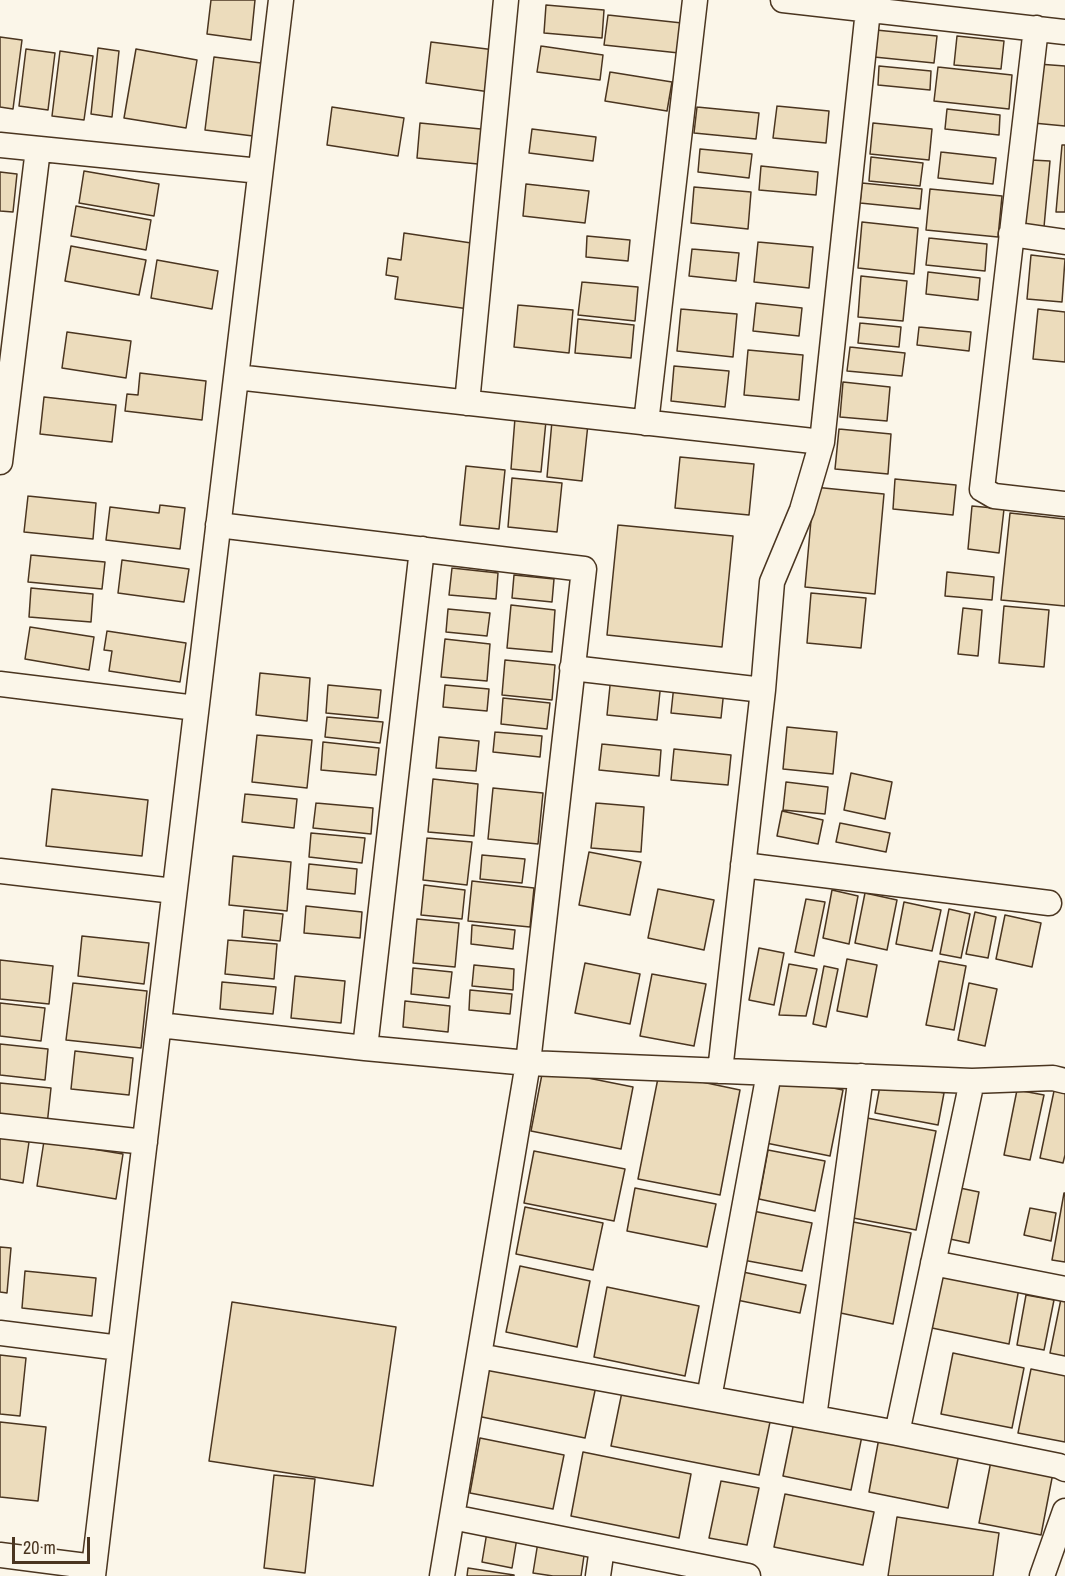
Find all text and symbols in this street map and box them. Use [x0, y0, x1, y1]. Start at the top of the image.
scale bar [15, 1525, 93, 1563]
text: 20 m [23, 1535, 56, 1560]

